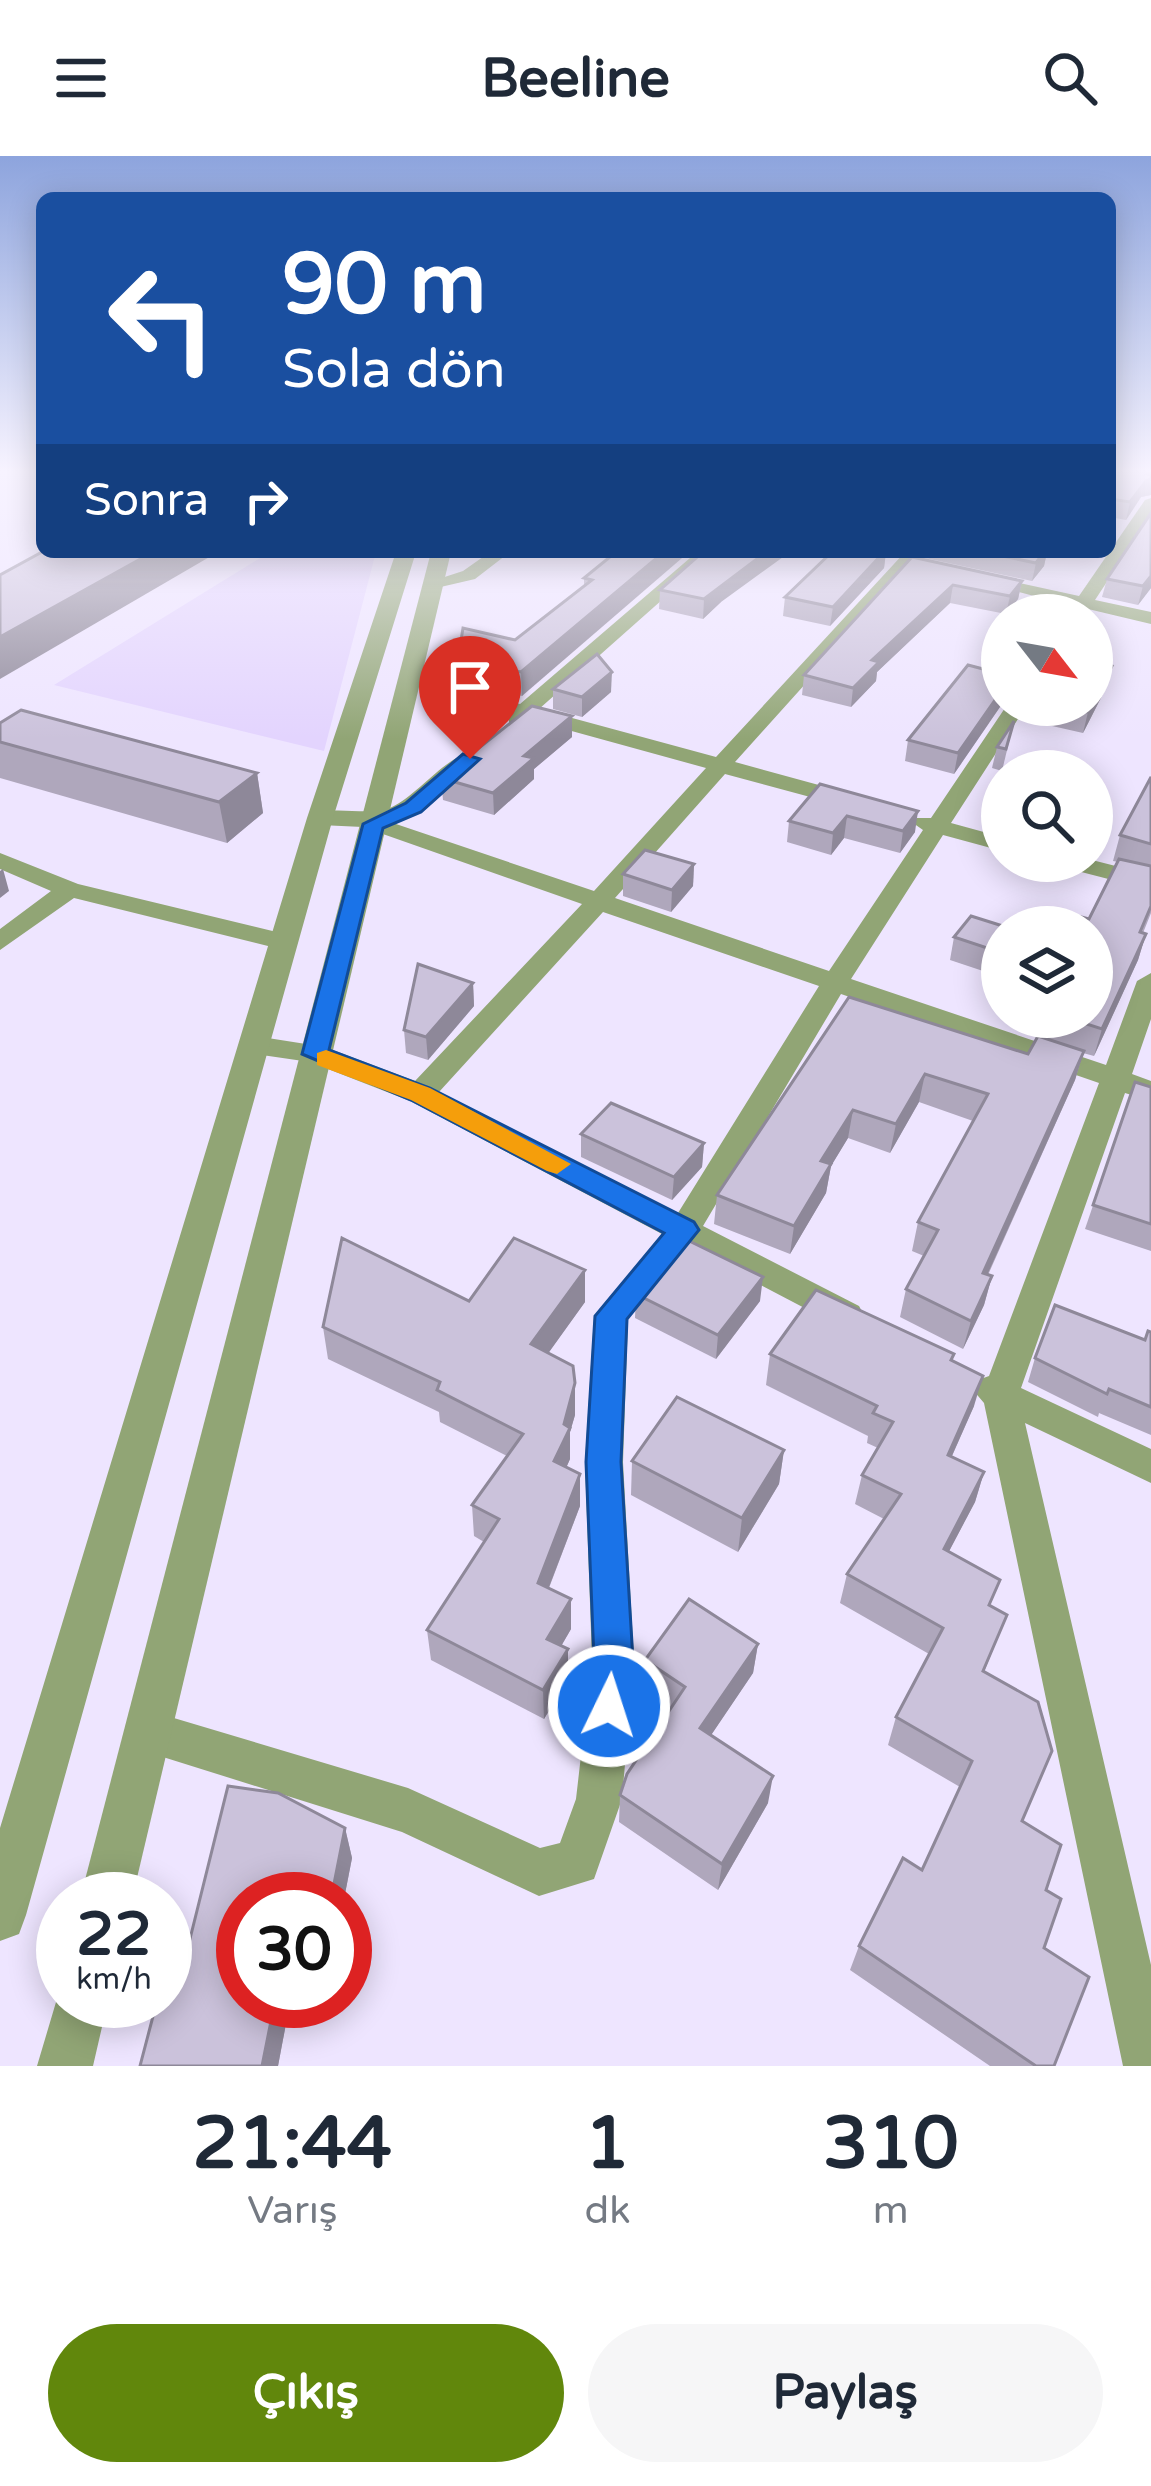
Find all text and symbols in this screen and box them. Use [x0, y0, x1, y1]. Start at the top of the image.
icon: menu [48, 45, 114, 111]
icon: search [1037, 45, 1103, 111]
text: Beeline [481, 46, 670, 111]
text: 90 m [282, 235, 486, 336]
icon: left [84, 240, 240, 396]
text: Sola dön [282, 337, 506, 402]
icon: right [233, 468, 299, 534]
text: Sonra [84, 474, 209, 528]
north arrow [981, 594, 1113, 726]
map controls [981, 594, 1113, 1038]
pin [419, 636, 521, 759]
icon: arrive [437, 654, 503, 720]
button: search [981, 750, 1113, 882]
button: layers [981, 906, 1113, 1038]
position arrow [546, 1643, 672, 1769]
speed limit sign: 30 [216, 1872, 372, 2028]
text: 22 [76, 1899, 152, 1971]
text: km/h [76, 1961, 152, 1998]
text: 21:44 [192, 2101, 392, 2188]
text: 1 [585, 2101, 630, 2188]
text: 310 [823, 2101, 959, 2188]
text: Varış [247, 2187, 337, 2234]
text: dk [585, 2187, 630, 2234]
text: m [873, 2187, 909, 2234]
button: Çıkış [48, 2324, 564, 2462]
button: Paylaş [588, 2324, 1103, 2462]

